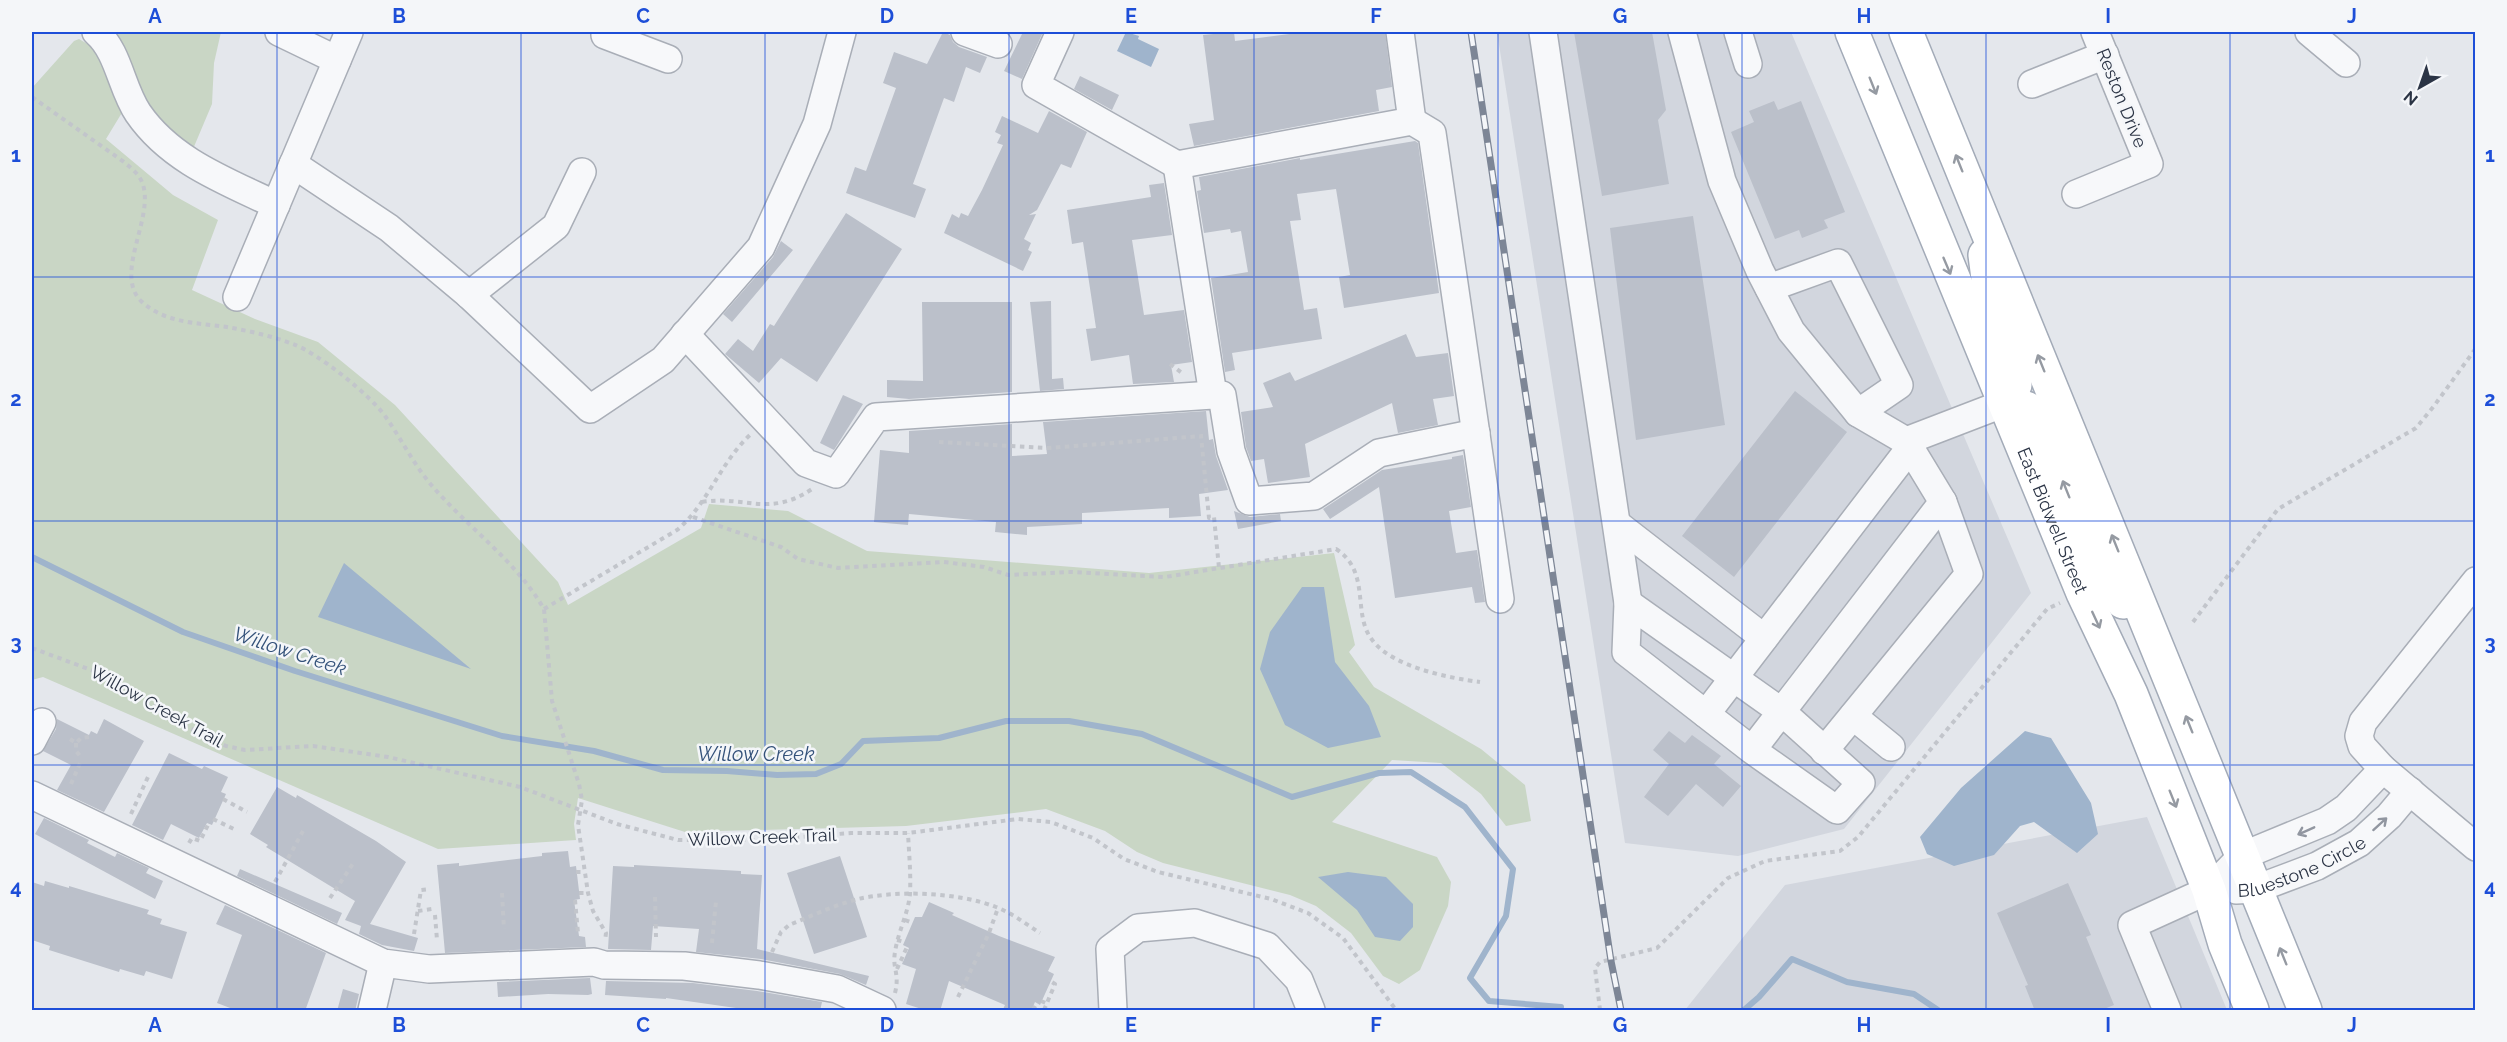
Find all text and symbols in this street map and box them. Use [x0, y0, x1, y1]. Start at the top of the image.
text: A [148, 4, 162, 28]
text: B [392, 4, 406, 28]
text: C [636, 4, 650, 28]
text: D [880, 4, 894, 28]
text: E [1125, 4, 1137, 28]
text: F [1370, 4, 1382, 28]
text: G [1613, 4, 1627, 28]
text: H [1857, 4, 1871, 28]
text: I [2105, 4, 2111, 28]
text: J [2347, 4, 2357, 28]
street label: Reston Drive [2093, 45, 2152, 151]
north arrow [2390, 57, 2450, 117]
one-way arrow [1868, 76, 1879, 95]
text: N [2400, 87, 2421, 109]
text: 1 [11, 143, 21, 167]
text: 1 [2485, 143, 2495, 167]
one-way arrow [1953, 154, 1964, 173]
one-way arrow [1942, 257, 1953, 275]
one-way arrow [2035, 354, 2046, 373]
text: 2 [10, 387, 22, 411]
text: 2 [2484, 387, 2496, 411]
street label: East Bidwell Street [2014, 444, 2092, 596]
one-way arrow [2060, 480, 2071, 499]
one-way arrow [2109, 535, 2120, 553]
one-way arrow [2090, 611, 2102, 629]
water label: Willow Creek [231, 621, 350, 681]
text: 3 [10, 631, 22, 655]
text: 3 [2484, 631, 2496, 655]
street label: Willow Creek Trail [87, 661, 227, 751]
one-way arrow [2183, 715, 2194, 733]
water label: Willow Creek [697, 742, 815, 766]
one-way arrow [2168, 790, 2179, 808]
one-way arrow [2373, 817, 2388, 831]
street label: Willow Creek Trail [687, 824, 837, 850]
one-way arrow [2297, 825, 2315, 837]
street label: Bluestone Circle [2237, 831, 2370, 900]
text: 4 [10, 875, 22, 899]
text: 4 [2484, 875, 2496, 899]
one-way arrow [2277, 948, 2288, 966]
text: A [148, 1013, 162, 1037]
text: B [392, 1013, 406, 1037]
text: C [636, 1013, 650, 1037]
text: D [880, 1013, 894, 1037]
text: E [1125, 1013, 1137, 1037]
text: F [1370, 1013, 1382, 1037]
text: G [1613, 1013, 1627, 1037]
text: H [1857, 1013, 1871, 1037]
text: I [2105, 1013, 2111, 1037]
text: J [2347, 1013, 2357, 1037]

